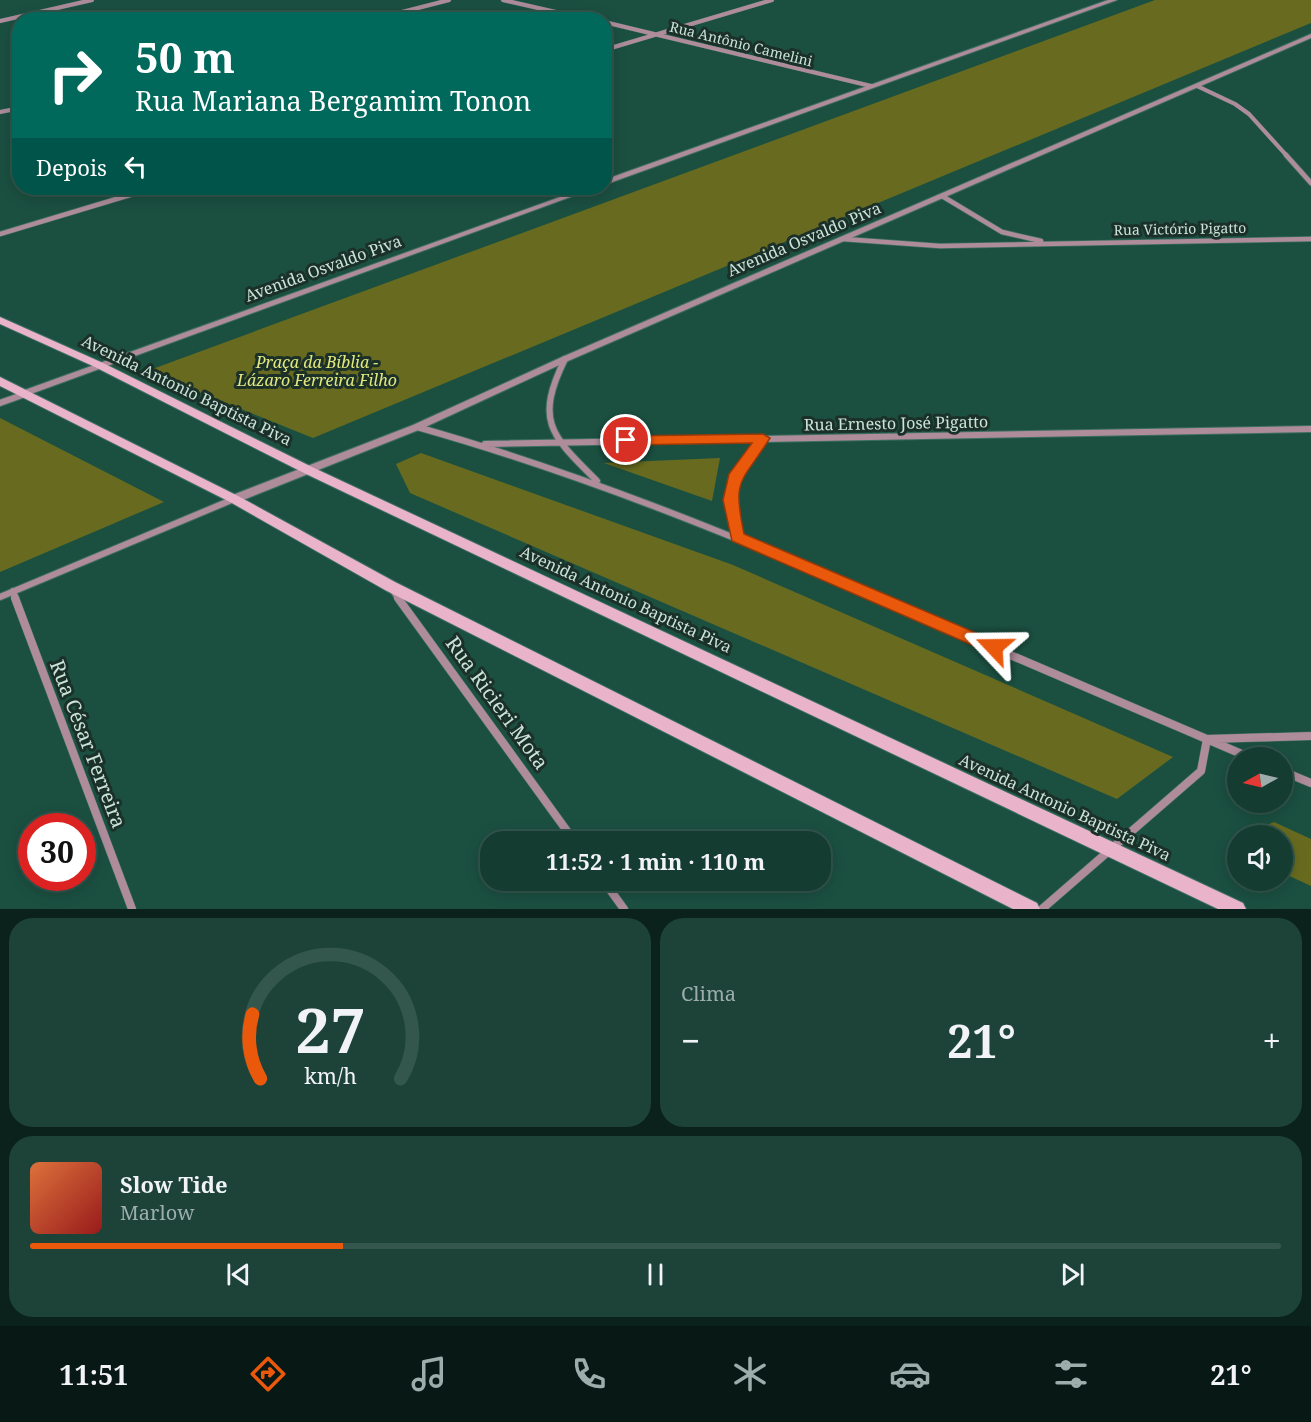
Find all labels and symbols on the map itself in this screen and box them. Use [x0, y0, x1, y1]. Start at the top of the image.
street label: Rua Antônio Camelini [668, 17, 815, 71]
street label: Avenida Osvaldo Piva [724, 197, 884, 281]
street label: Rua Victório Pigatto [1114, 218, 1246, 239]
street label: Avenida Osvaldo Piva [242, 229, 404, 307]
street label: Avenida Antonio Baptista Piva [78, 329, 296, 451]
park label: Praça da Bíblia - Lázaro Ferreira Filho [236, 351, 397, 391]
street label: Rua Ernesto José Pigatto [804, 410, 988, 436]
pin [600, 414, 651, 465]
street label: Avenida Antonio Baptista Piva [517, 540, 735, 658]
position arrow [962, 615, 1026, 679]
street label: Rua Ricieri Mota [440, 631, 555, 775]
street label: Rua César Ferreira [44, 656, 133, 832]
north arrow [1227, 747, 1293, 813]
street label: Avenida Antonio Baptista Piva [956, 748, 1174, 866]
speed limit sign: 30 [18, 813, 96, 891]

